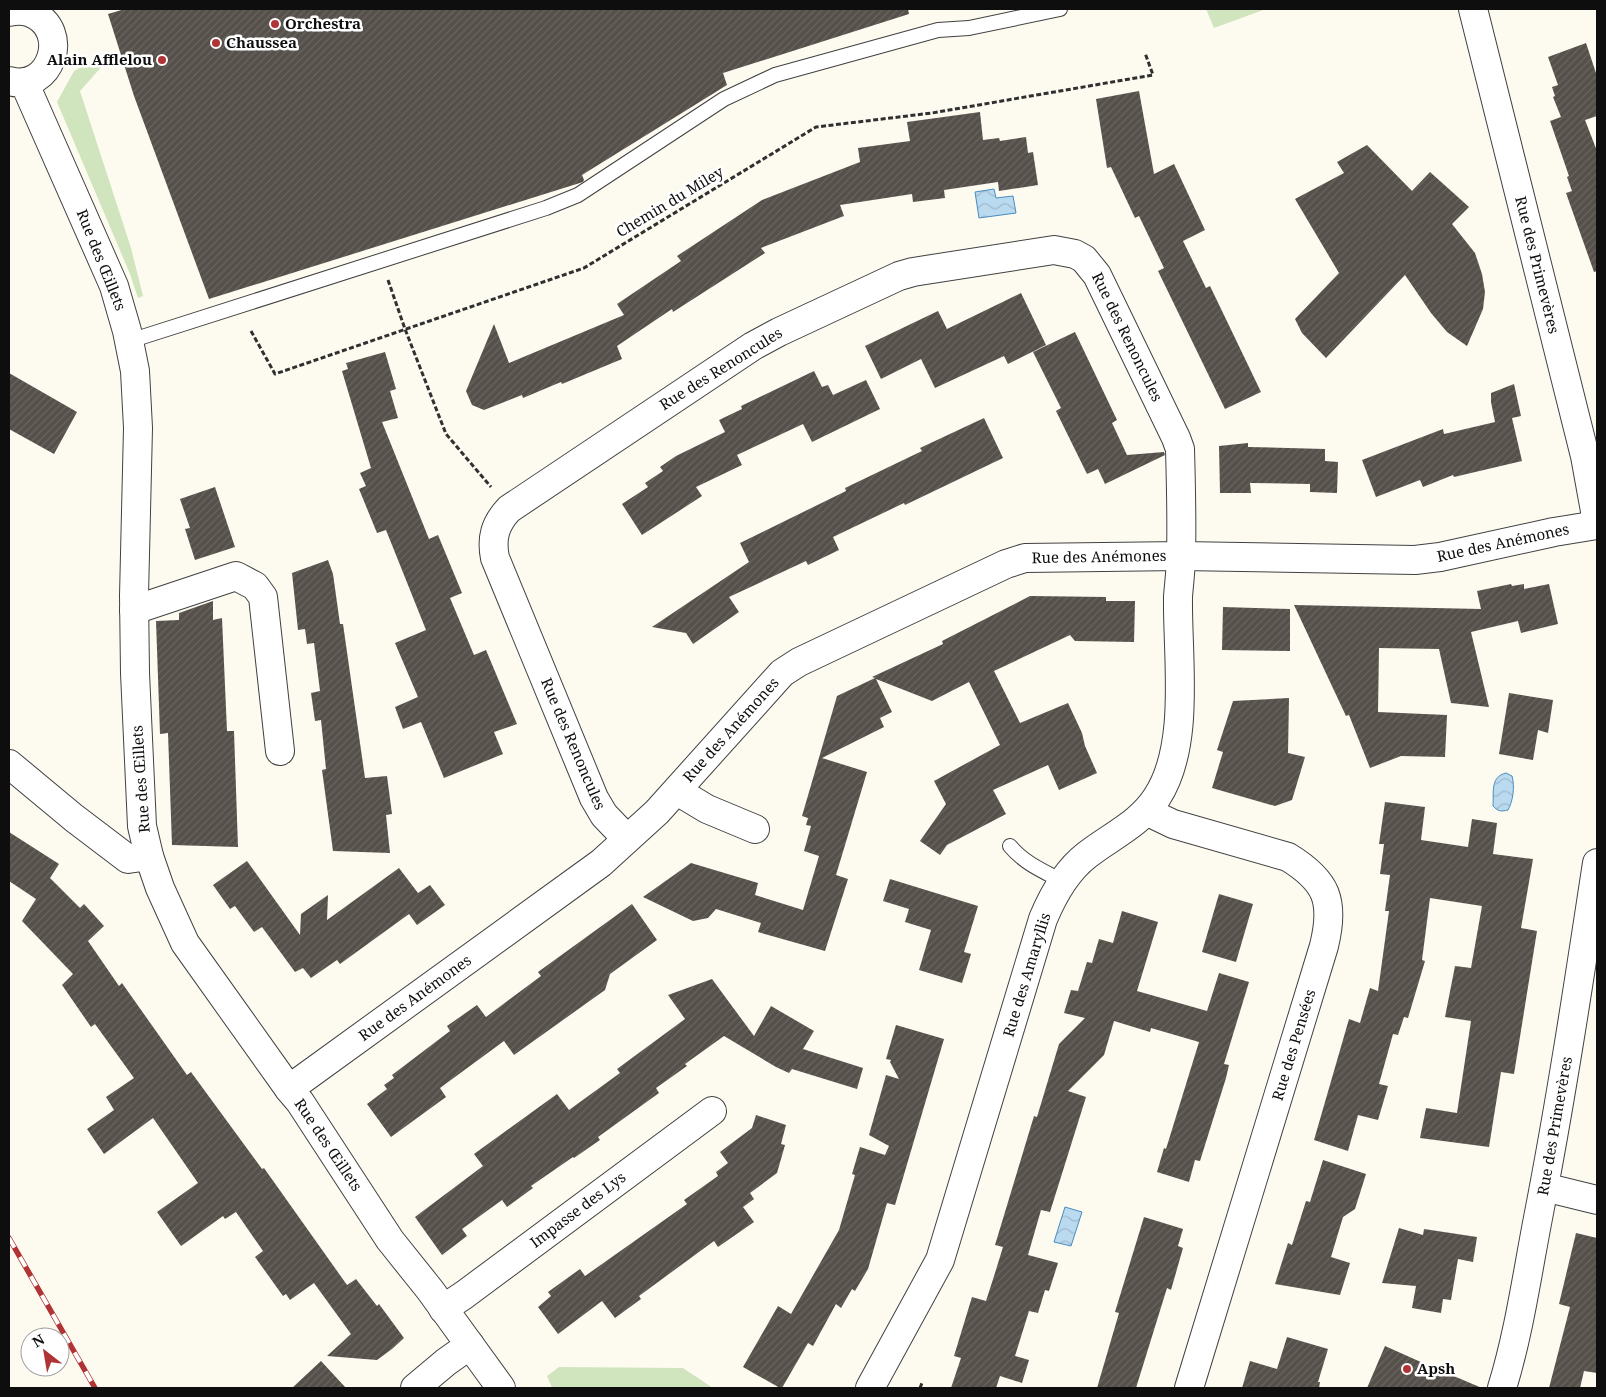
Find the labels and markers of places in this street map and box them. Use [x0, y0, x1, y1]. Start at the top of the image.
place label: Orchestra [285, 13, 361, 33]
marker: Orchestra [269, 18, 281, 30]
place label: Chaussea [226, 32, 297, 52]
marker: Chaussea [210, 37, 222, 49]
place label: Alain Afflelou [47, 49, 152, 69]
marker: Alain Afflelou [156, 54, 168, 66]
place label: Apsh [1417, 1358, 1455, 1378]
marker: Apsh [1401, 1363, 1413, 1375]

